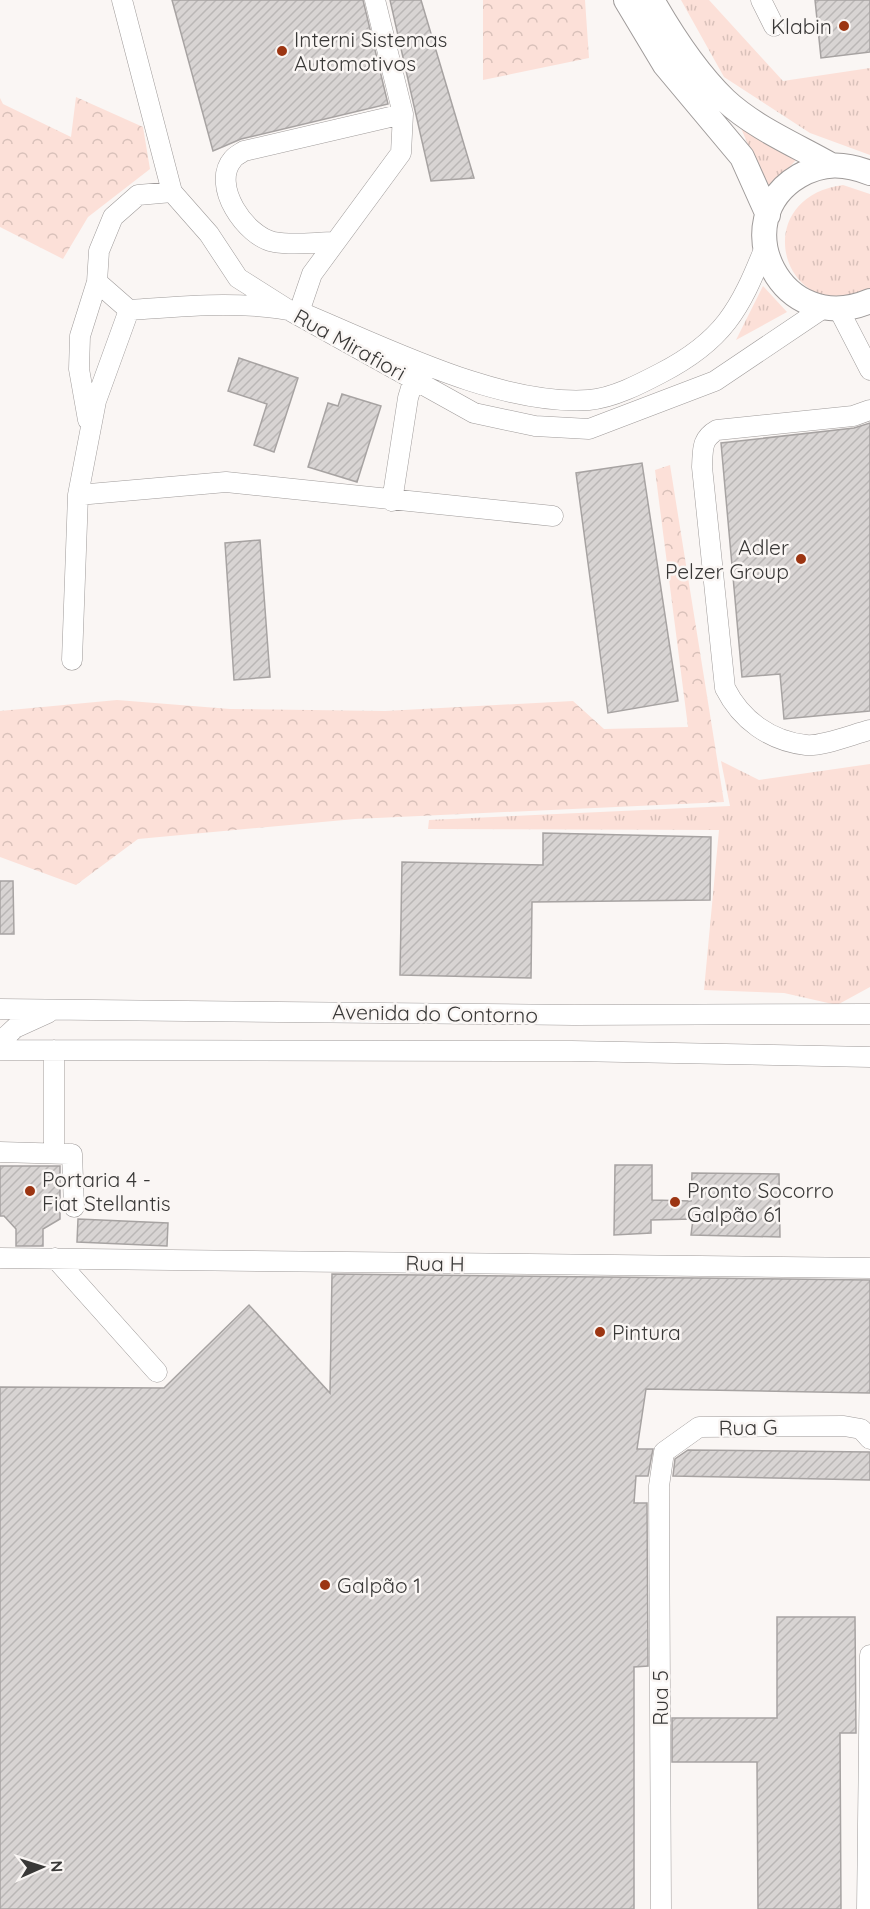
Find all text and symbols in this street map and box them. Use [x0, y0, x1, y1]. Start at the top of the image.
place label: Klabin [771, 13, 832, 39]
marker: Klabin [837, 19, 851, 33]
place label: Interni Sistemas Automotivos [294, 26, 447, 76]
marker: Interni Sistemas Automotivos [275, 44, 289, 58]
street label: Rua Mirafiori [289, 303, 411, 385]
place label: Adler Pelzer Group [665, 534, 789, 584]
marker: Adler Pelzer Group [794, 552, 808, 566]
street label: Avenida do Contorno [332, 998, 538, 1028]
place label: Portaria 4 - Fiat Stellantis [42, 1166, 171, 1216]
place label: Pronto Socorro Galpão 61 [687, 1177, 834, 1227]
marker: Portaria 4 - Fiat Stellantis [23, 1184, 37, 1198]
marker: Pronto Socorro Galpão 61 [668, 1195, 682, 1209]
street label: Rua H [405, 1249, 465, 1277]
place label: Pintura [612, 1319, 681, 1345]
marker: Pintura [593, 1325, 607, 1339]
street label: Rua G [718, 1413, 778, 1441]
place label: Galpão 1 [337, 1572, 421, 1598]
marker: Galpão 1 [318, 1578, 332, 1592]
street label: Rua 5 [647, 1670, 673, 1726]
north arrow [12, 1837, 72, 1897]
text: N [47, 1860, 67, 1873]

